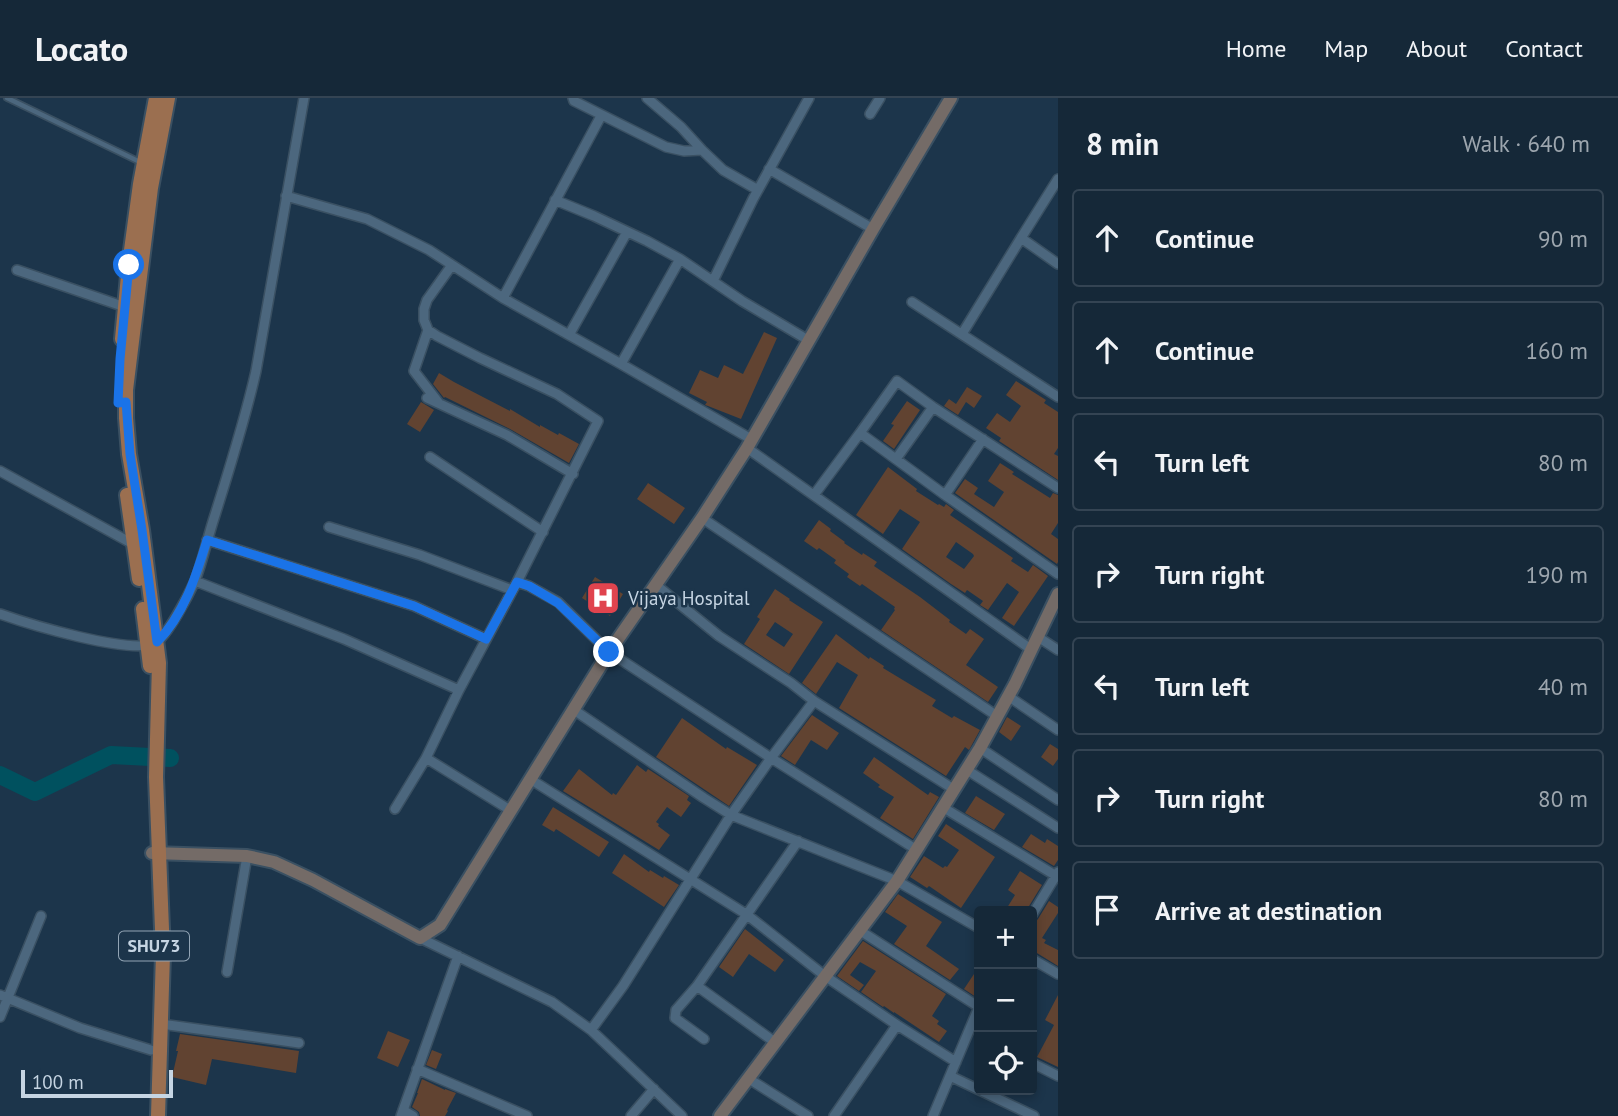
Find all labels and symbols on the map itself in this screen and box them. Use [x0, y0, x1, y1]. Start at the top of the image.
route start [113, 249, 144, 280]
hospital icon: Vijaya Hospital [584, 579, 622, 617]
place label: Vijaya Hospital [627, 586, 750, 610]
route end [593, 636, 624, 667]
road number: SHU73 [119, 932, 189, 960]
scale bar [21, 1067, 173, 1099]

